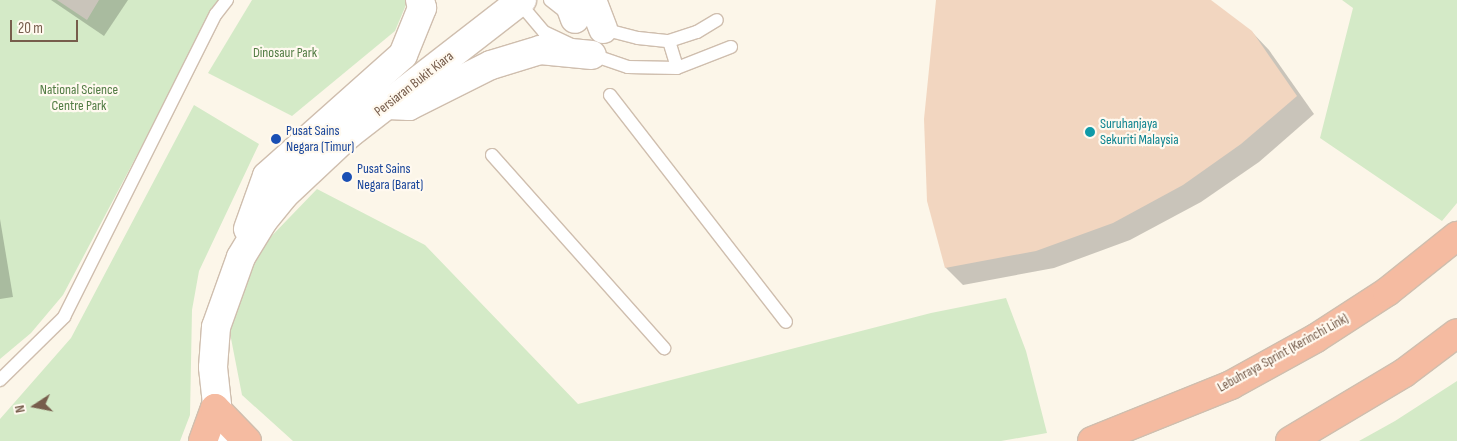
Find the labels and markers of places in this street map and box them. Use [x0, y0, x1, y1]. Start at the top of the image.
place label: Suruhanjaya Sekuriti Malaysia [1100, 116, 1179, 148]
place label: Pusat Sains Negara (Timur) [286, 123, 354, 156]
marker: Suruhanjaya Sekuriti Malaysia [1084, 126, 1096, 138]
marker: Pusat Sains Negara (Timur) [270, 133, 282, 145]
place label: Pusat Sains Negara (Barat) [357, 161, 423, 193]
marker: Pusat Sains Negara (Barat) [341, 171, 353, 183]

